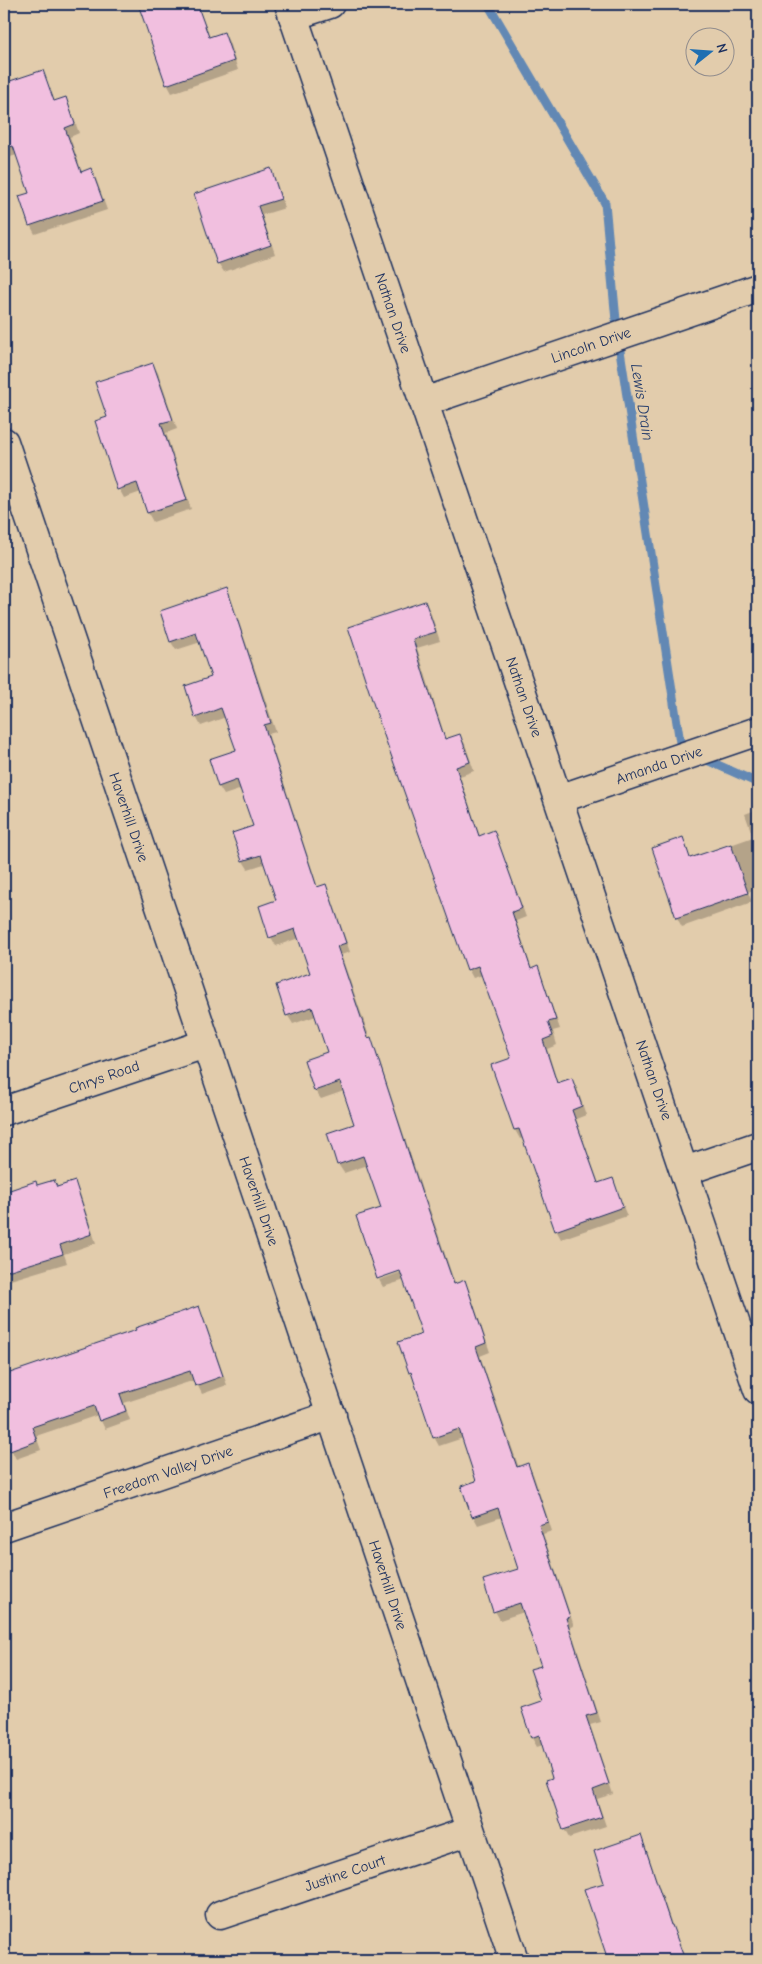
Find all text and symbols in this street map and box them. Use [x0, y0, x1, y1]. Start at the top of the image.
north arrow [684, 28, 734, 78]
text: N [712, 41, 731, 55]
street label: Nathan Drive [371, 271, 415, 356]
street label: Lincoln Drive [549, 323, 634, 367]
water label: Lewis Drain [627, 362, 657, 442]
street label: Nathan Drive [502, 655, 546, 740]
street label: Amanda Drive [613, 742, 705, 788]
street label: Haverhill Drive [105, 770, 153, 865]
street label: Nathan Drive [632, 1038, 676, 1123]
street label: Chrys Road [66, 1057, 142, 1097]
street label: Haverhill Drive [235, 1154, 283, 1249]
street label: Freedom Valley Drive [101, 1441, 236, 1503]
street label: Haverhill Drive [365, 1538, 411, 1633]
street label: Justine Court [302, 1851, 388, 1895]

